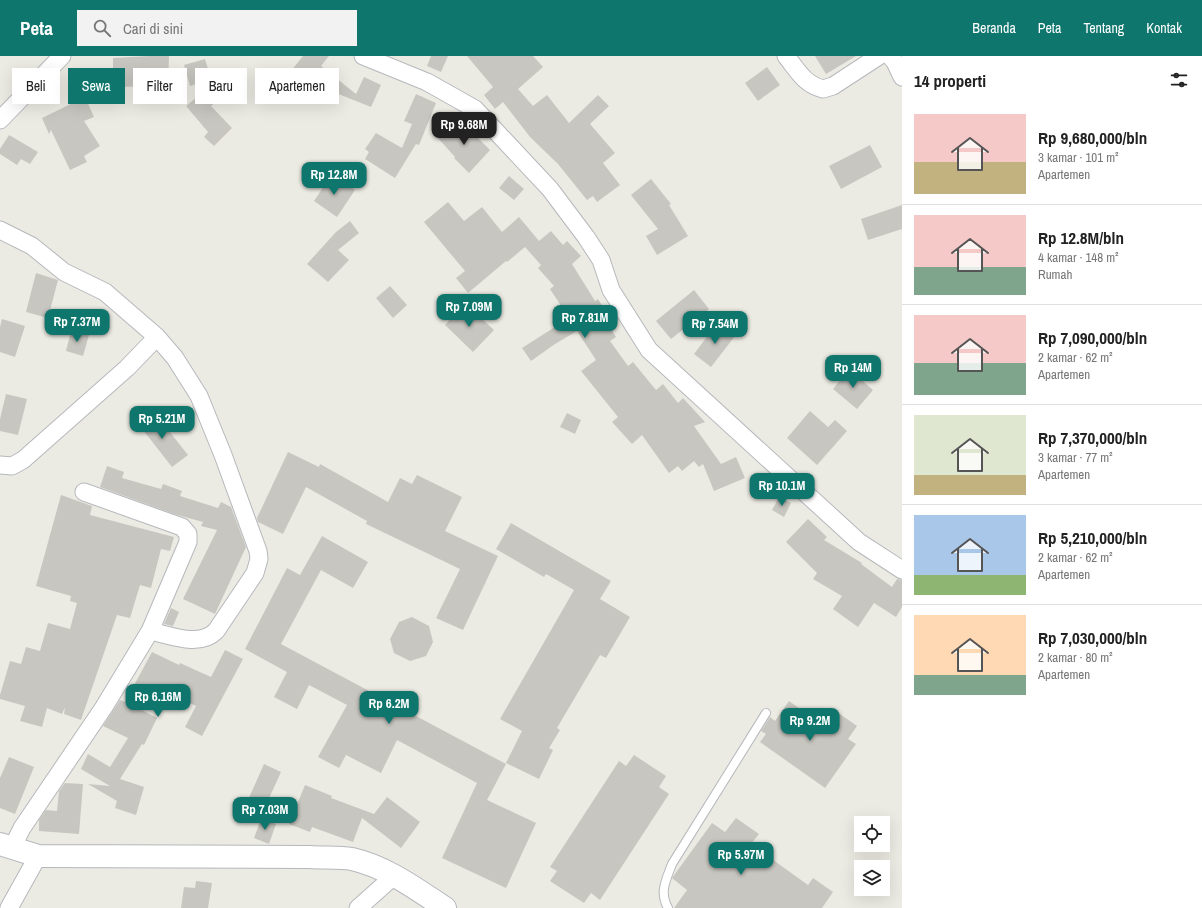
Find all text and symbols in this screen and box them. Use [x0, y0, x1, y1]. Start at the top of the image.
search box [77, 10, 357, 46]
text: Peta [20, 15, 53, 41]
icon: search [91, 17, 113, 39]
text: Cari di sini [123, 18, 183, 39]
text: Beranda [972, 19, 1016, 37]
text: Peta [1038, 19, 1061, 37]
text: Tentang [1083, 19, 1124, 37]
text: Kontak [1146, 19, 1182, 37]
chip: Beli [12, 68, 60, 104]
chip: Sewa [68, 68, 125, 104]
chip: Filter [133, 68, 187, 104]
chip: Baru [195, 68, 247, 104]
chip: Apartemen [255, 68, 339, 104]
text: 14 properti [914, 69, 986, 92]
icon: filters [1168, 69, 1190, 91]
pin: Rp 9.68M [423, 112, 505, 146]
text: Rp 9.68M [441, 116, 487, 133]
text: Rp 9,680,000/bln [1038, 126, 1147, 149]
icon: home [946, 130, 994, 178]
text: 3 kamar · 101 m² [1038, 149, 1119, 166]
pin: Rp 12.8M [293, 162, 375, 196]
text: Rp 12.8M [311, 166, 357, 183]
text: Apartemen [1038, 166, 1090, 183]
text: Rp 12.8M/bln [1038, 226, 1124, 249]
icon: home [946, 231, 994, 279]
text: 4 kamar · 148 m² [1038, 249, 1119, 266]
text: Rumah [1038, 266, 1072, 283]
pin: Rp 7.09M [428, 294, 510, 328]
text: Rp 7.09M [446, 298, 492, 315]
pin: Rp 7.81M [544, 305, 626, 339]
pin: Rp 7.37M [36, 309, 118, 343]
text: Rp 7.81M [562, 309, 608, 326]
pin: Rp 7.54M [674, 311, 756, 345]
text: Rp 7.37M [54, 313, 100, 330]
text: Rp 7.54M [692, 315, 738, 332]
text: Rp 7,090,000/bln [1038, 326, 1147, 349]
icon: home [946, 331, 994, 379]
text: 2 kamar · 62 m² [1038, 349, 1113, 366]
pin: Rp 14M [820, 355, 886, 389]
text: Rp 14M [834, 359, 872, 376]
text: Apartemen [1038, 366, 1090, 383]
pin: Rp 5.21M [121, 406, 203, 440]
text: Rp 5.21M [139, 410, 185, 427]
text: Rp 7,370,000/bln [1038, 426, 1147, 449]
icon: home [946, 431, 994, 479]
text: 3 kamar · 77 m² [1038, 449, 1113, 466]
text: Apartemen [1038, 466, 1090, 483]
pin: Rp 10.1M [741, 473, 823, 507]
text: Rp 10.1M [759, 477, 805, 494]
text: Rp 5,210,000/bln [1038, 526, 1147, 549]
icon: home [946, 531, 994, 579]
text: 2 kamar · 62 m² [1038, 549, 1113, 566]
text: Apartemen [1038, 566, 1090, 583]
text: Rp 7,030,000/bln [1038, 626, 1147, 649]
icon: home [946, 631, 994, 679]
text: 2 kamar · 80 m² [1038, 649, 1113, 666]
text: Apartemen [1038, 666, 1090, 683]
pin: Rp 6.16M [117, 684, 199, 718]
text: Rp 6.16M [135, 688, 181, 705]
pin: Rp 6.2M [352, 691, 426, 725]
text: Rp 6.2M [369, 695, 409, 712]
pin: Rp 9.2M [773, 708, 847, 742]
text: Rp 9.2M [790, 712, 830, 729]
pin: Rp 7.03M [224, 797, 306, 831]
text: Rp 7.03M [242, 801, 288, 818]
map controls [854, 816, 890, 896]
button: locate [854, 816, 890, 852]
pin: Rp 5.97M [700, 842, 782, 876]
text: Rp 5.97M [718, 846, 764, 863]
button: layers [854, 860, 890, 896]

